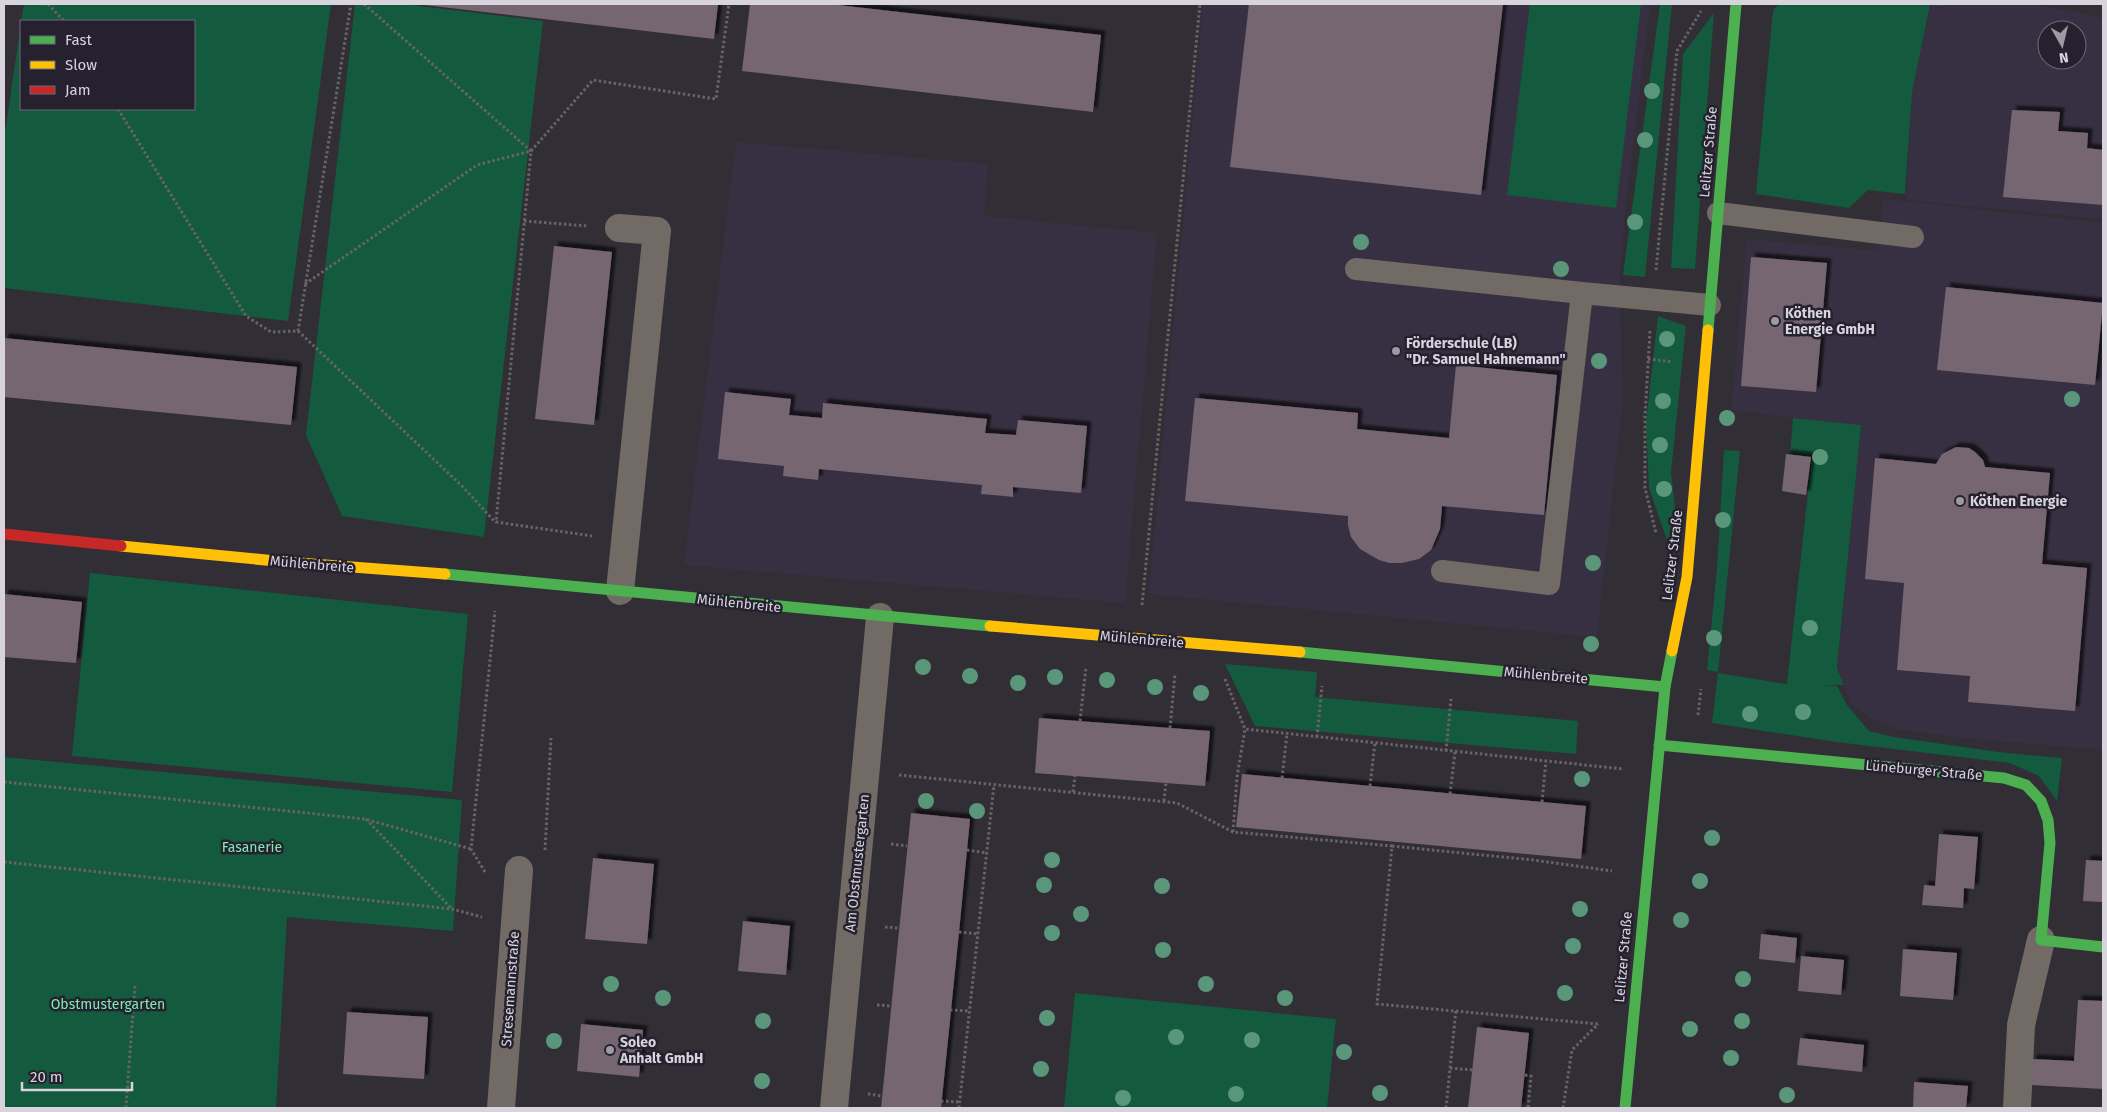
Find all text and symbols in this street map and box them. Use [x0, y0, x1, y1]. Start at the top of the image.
legend [20, 20, 195, 110]
north arrow [2037, 20, 2087, 70]
text: Fast [65, 31, 92, 49]
text: N [2058, 48, 2070, 66]
text: Slow [65, 56, 97, 74]
text: Jam [65, 81, 91, 99]
street label: Lelitzer Straße [1696, 106, 1721, 198]
place label: Köthen Energie GmbH [1785, 305, 1875, 338]
marker: Köthen Energie GmbH [1769, 315, 1781, 327]
place label: Förderschule (LB) "Dr. Samuel Hahnemann" [1406, 335, 1566, 368]
marker: Förderschule (LB) "Dr. Samuel Hahnemann" [1390, 345, 1402, 357]
place label: Köthen Energie [1970, 493, 2068, 510]
marker: Köthen Energie [1954, 495, 1966, 507]
street label: Lelitzer Straße [1658, 509, 1686, 601]
street label: Mühlenbreite [269, 552, 355, 577]
street label: Mühlenbreite [696, 591, 782, 616]
street label: Mühlenbreite [1099, 627, 1185, 652]
street label: Mühlenbreite [1503, 663, 1589, 688]
street label: Lüneburger Straße [1865, 757, 1983, 784]
street label: Am Obstmustergarten [842, 793, 873, 933]
park label: Fasanerie [222, 839, 282, 856]
street label: Lelitzer Straße [1611, 911, 1636, 1003]
street label: Stresemannstraße [498, 931, 523, 1047]
park label: Obstmustergarten [51, 996, 165, 1013]
place label: Soleo Anhalt GmbH [619, 1034, 703, 1067]
marker: Soleo Anhalt GmbH [604, 1044, 616, 1056]
scale bar [22, 1060, 132, 1092]
text: 20 m [30, 1068, 63, 1086]

